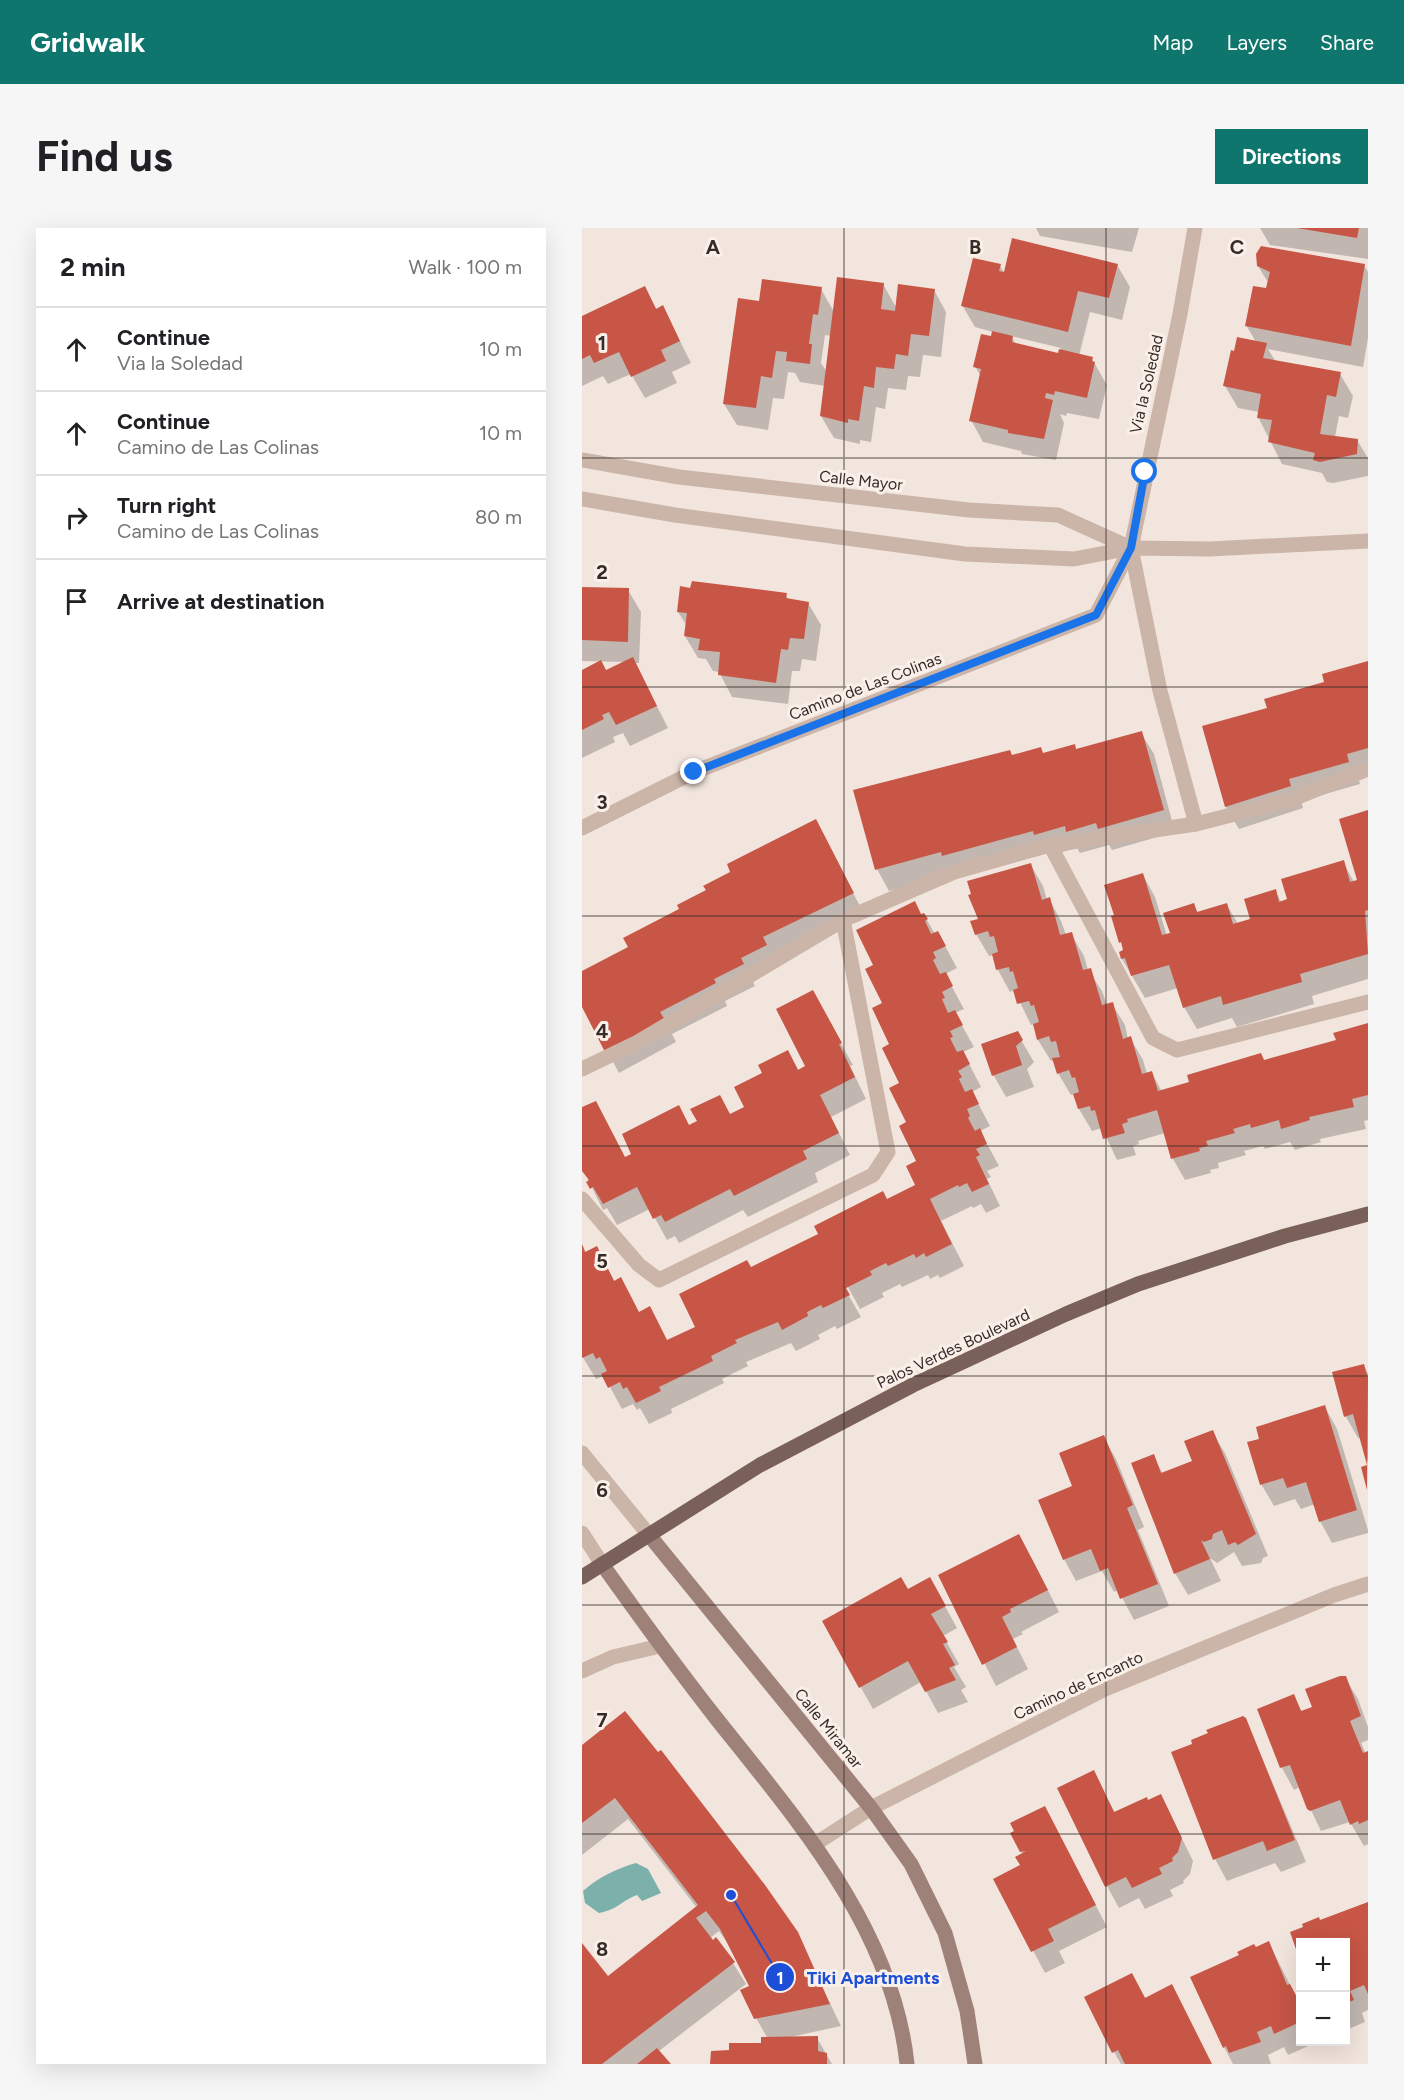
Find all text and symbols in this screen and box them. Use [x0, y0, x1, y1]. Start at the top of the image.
text: Gridwalk [30, 25, 145, 59]
text: Map [1153, 30, 1193, 55]
text: Layers [1226, 30, 1287, 55]
text: Share [1320, 30, 1374, 55]
button: Directions [1215, 129, 1368, 184]
text: Find us [36, 131, 173, 182]
text: A [706, 235, 721, 259]
text: B [969, 235, 981, 259]
text: C [1230, 235, 1244, 259]
text: 2 min [60, 251, 126, 283]
text: Walk · 100 m [408, 255, 522, 279]
text: Continue [117, 324, 210, 351]
text: 1 [598, 331, 606, 355]
icon: ahead [60, 333, 93, 366]
street label: Via la Soledad [1126, 333, 1167, 435]
text: 10 m [479, 337, 522, 361]
text: Via la Soledad [117, 351, 243, 375]
text: Continue [117, 408, 210, 435]
icon: ahead [60, 417, 93, 450]
text: 10 m [479, 421, 522, 445]
text: Camino de Las Colinas [117, 435, 319, 459]
route start [1131, 458, 1157, 484]
street label: Calle Mayor [818, 467, 904, 494]
text: Turn right [117, 492, 216, 519]
icon: right [60, 501, 93, 534]
text: 80 m [475, 505, 522, 529]
text: Camino de Las Colinas [117, 519, 319, 543]
text: 2 [596, 560, 608, 584]
icon: arrive [60, 585, 93, 618]
text: Arrive at destination [117, 588, 325, 615]
street label: Camino de Las Colinas [786, 649, 944, 724]
route end [680, 758, 706, 784]
text: 3 [596, 790, 608, 814]
text: 4 [596, 1019, 609, 1043]
text: 5 [596, 1249, 608, 1273]
street label: Palos Verdes Boulevard [874, 1305, 1033, 1392]
text: 6 [596, 1478, 608, 1502]
street label: Camino de Encanto [1010, 1647, 1146, 1724]
street label: Calle Miramar [791, 1684, 867, 1773]
text: 7 [596, 1708, 608, 1732]
text: 8 [596, 1937, 608, 1961]
map controls [1296, 1938, 1350, 2046]
button: + [1296, 1938, 1350, 1992]
callout: Tiki Apartments [765, 1959, 951, 1995]
text: 1 [776, 1967, 784, 1989]
text: Tiki Apartments [807, 1967, 940, 1989]
button: − [1296, 1992, 1350, 2046]

